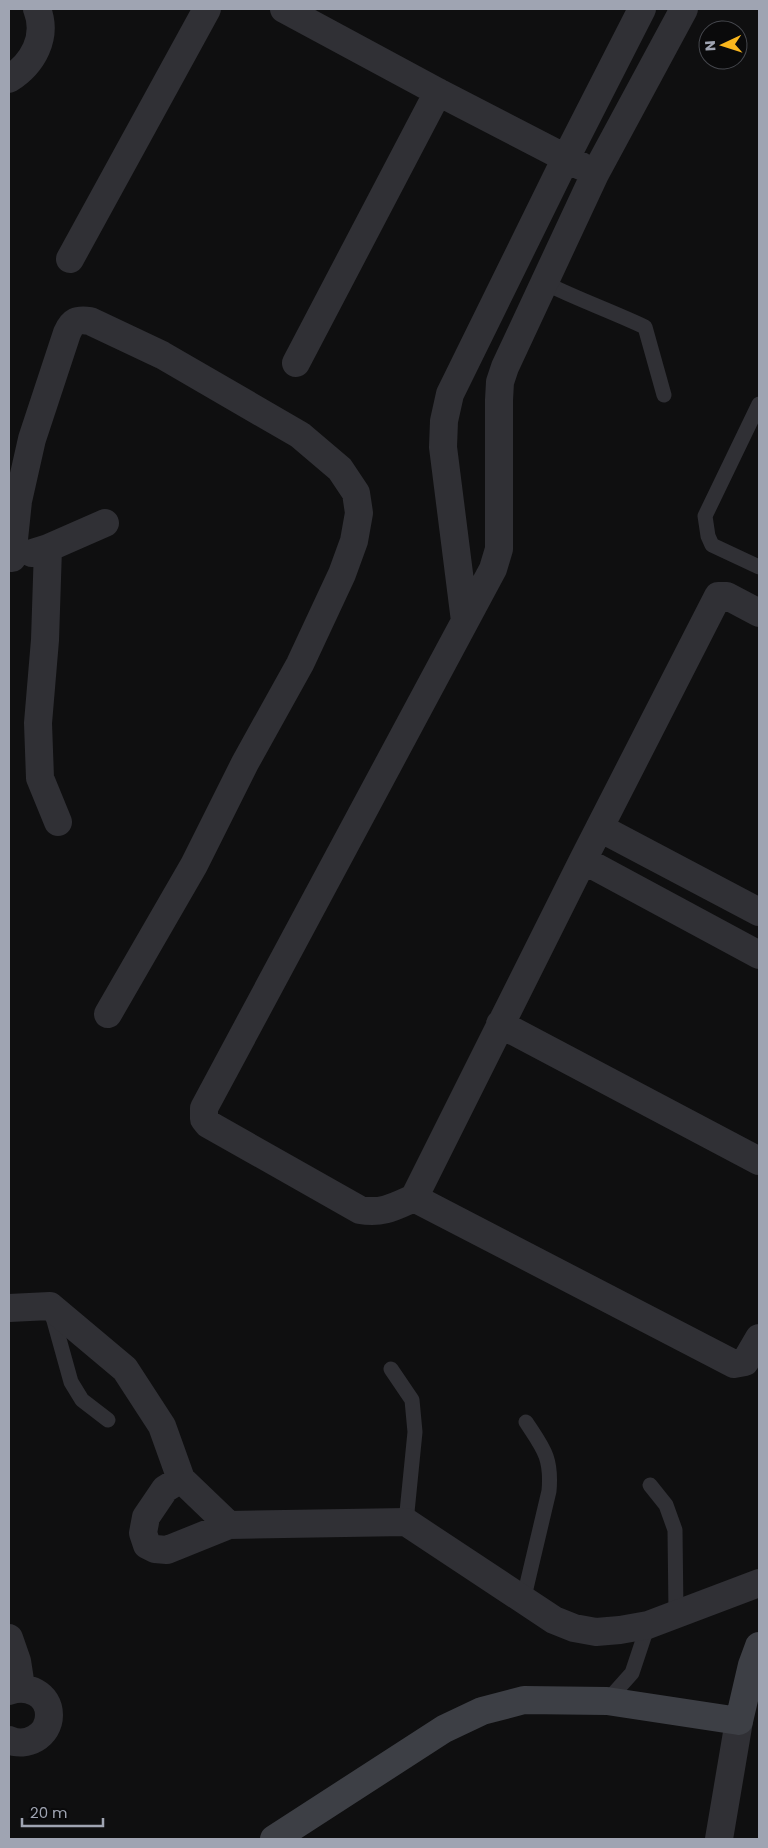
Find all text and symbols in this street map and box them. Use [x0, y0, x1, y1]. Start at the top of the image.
north arrow [698, 20, 748, 70]
text: N [700, 40, 720, 52]
scale bar [22, 1796, 104, 1828]
text: 20 m [30, 1802, 68, 1823]

